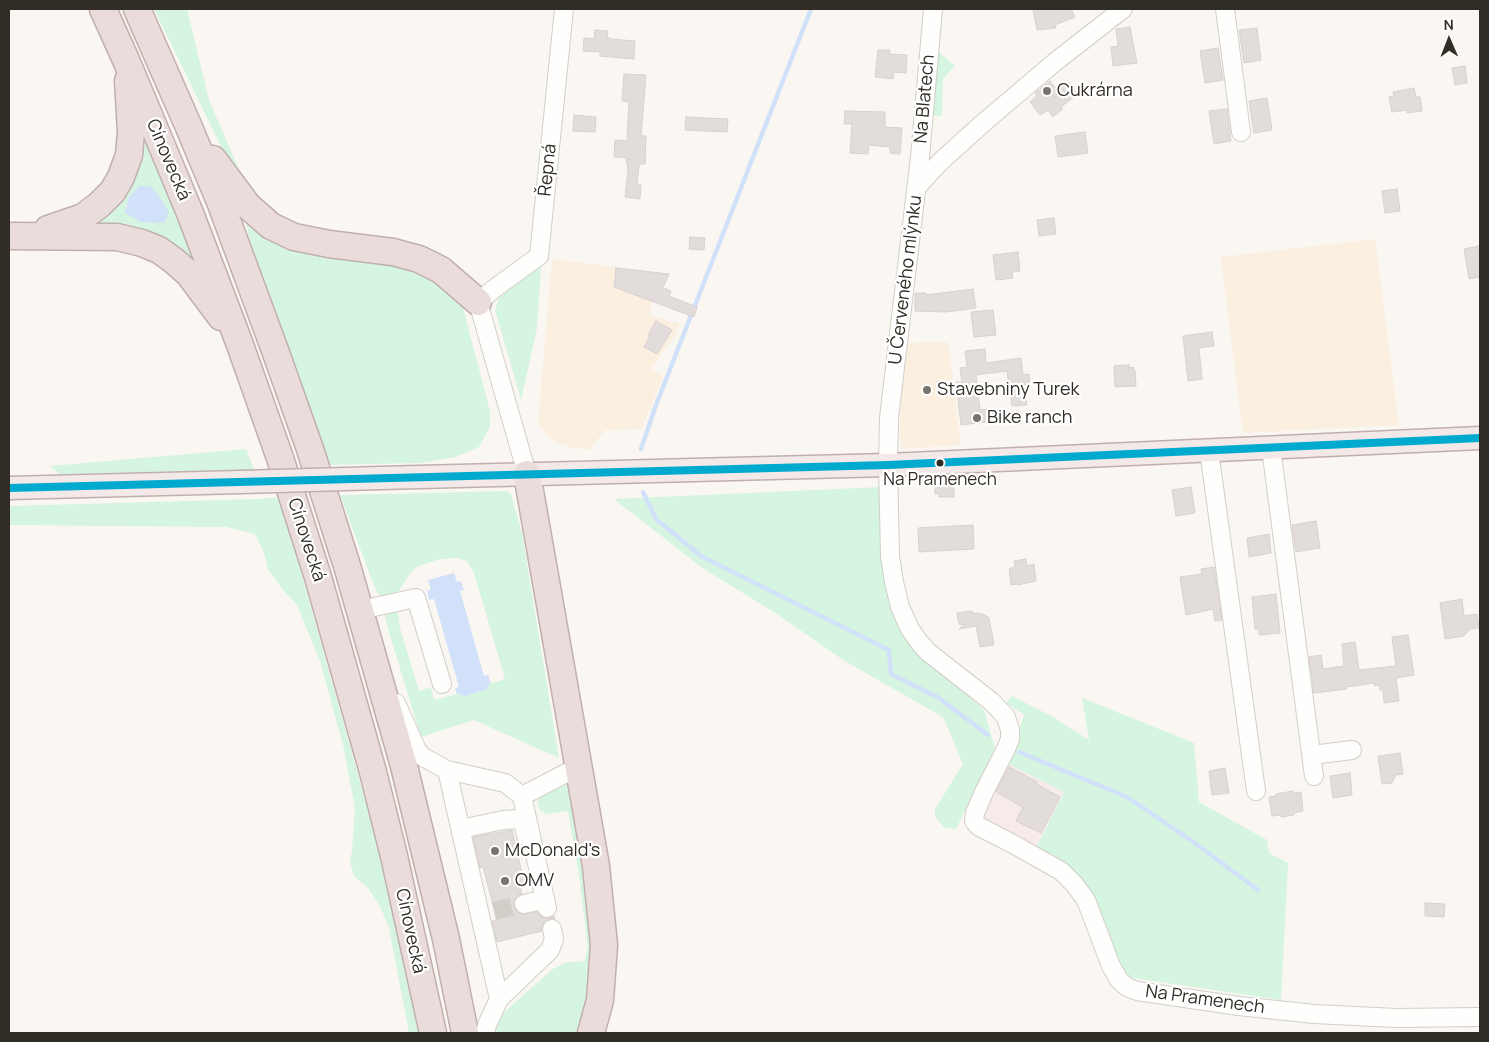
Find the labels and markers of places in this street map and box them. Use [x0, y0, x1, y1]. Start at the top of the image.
place label: Cukrárna [1057, 80, 1133, 102]
marker: Cukrárna [1041, 85, 1053, 97]
place label: Stavebniny Turek [937, 379, 1080, 401]
marker: Stavebniny Turek [921, 384, 933, 396]
place label: Bike ranch [987, 407, 1073, 429]
marker: Bike ranch [971, 412, 983, 424]
marker: Na Pramenech [935, 458, 945, 468]
place label: Na Pramenech [883, 470, 997, 490]
place label: McDonald's [505, 840, 600, 862]
marker: McDonald's [489, 845, 501, 857]
place label: OMV [515, 870, 554, 892]
marker: OMV [499, 875, 511, 887]

